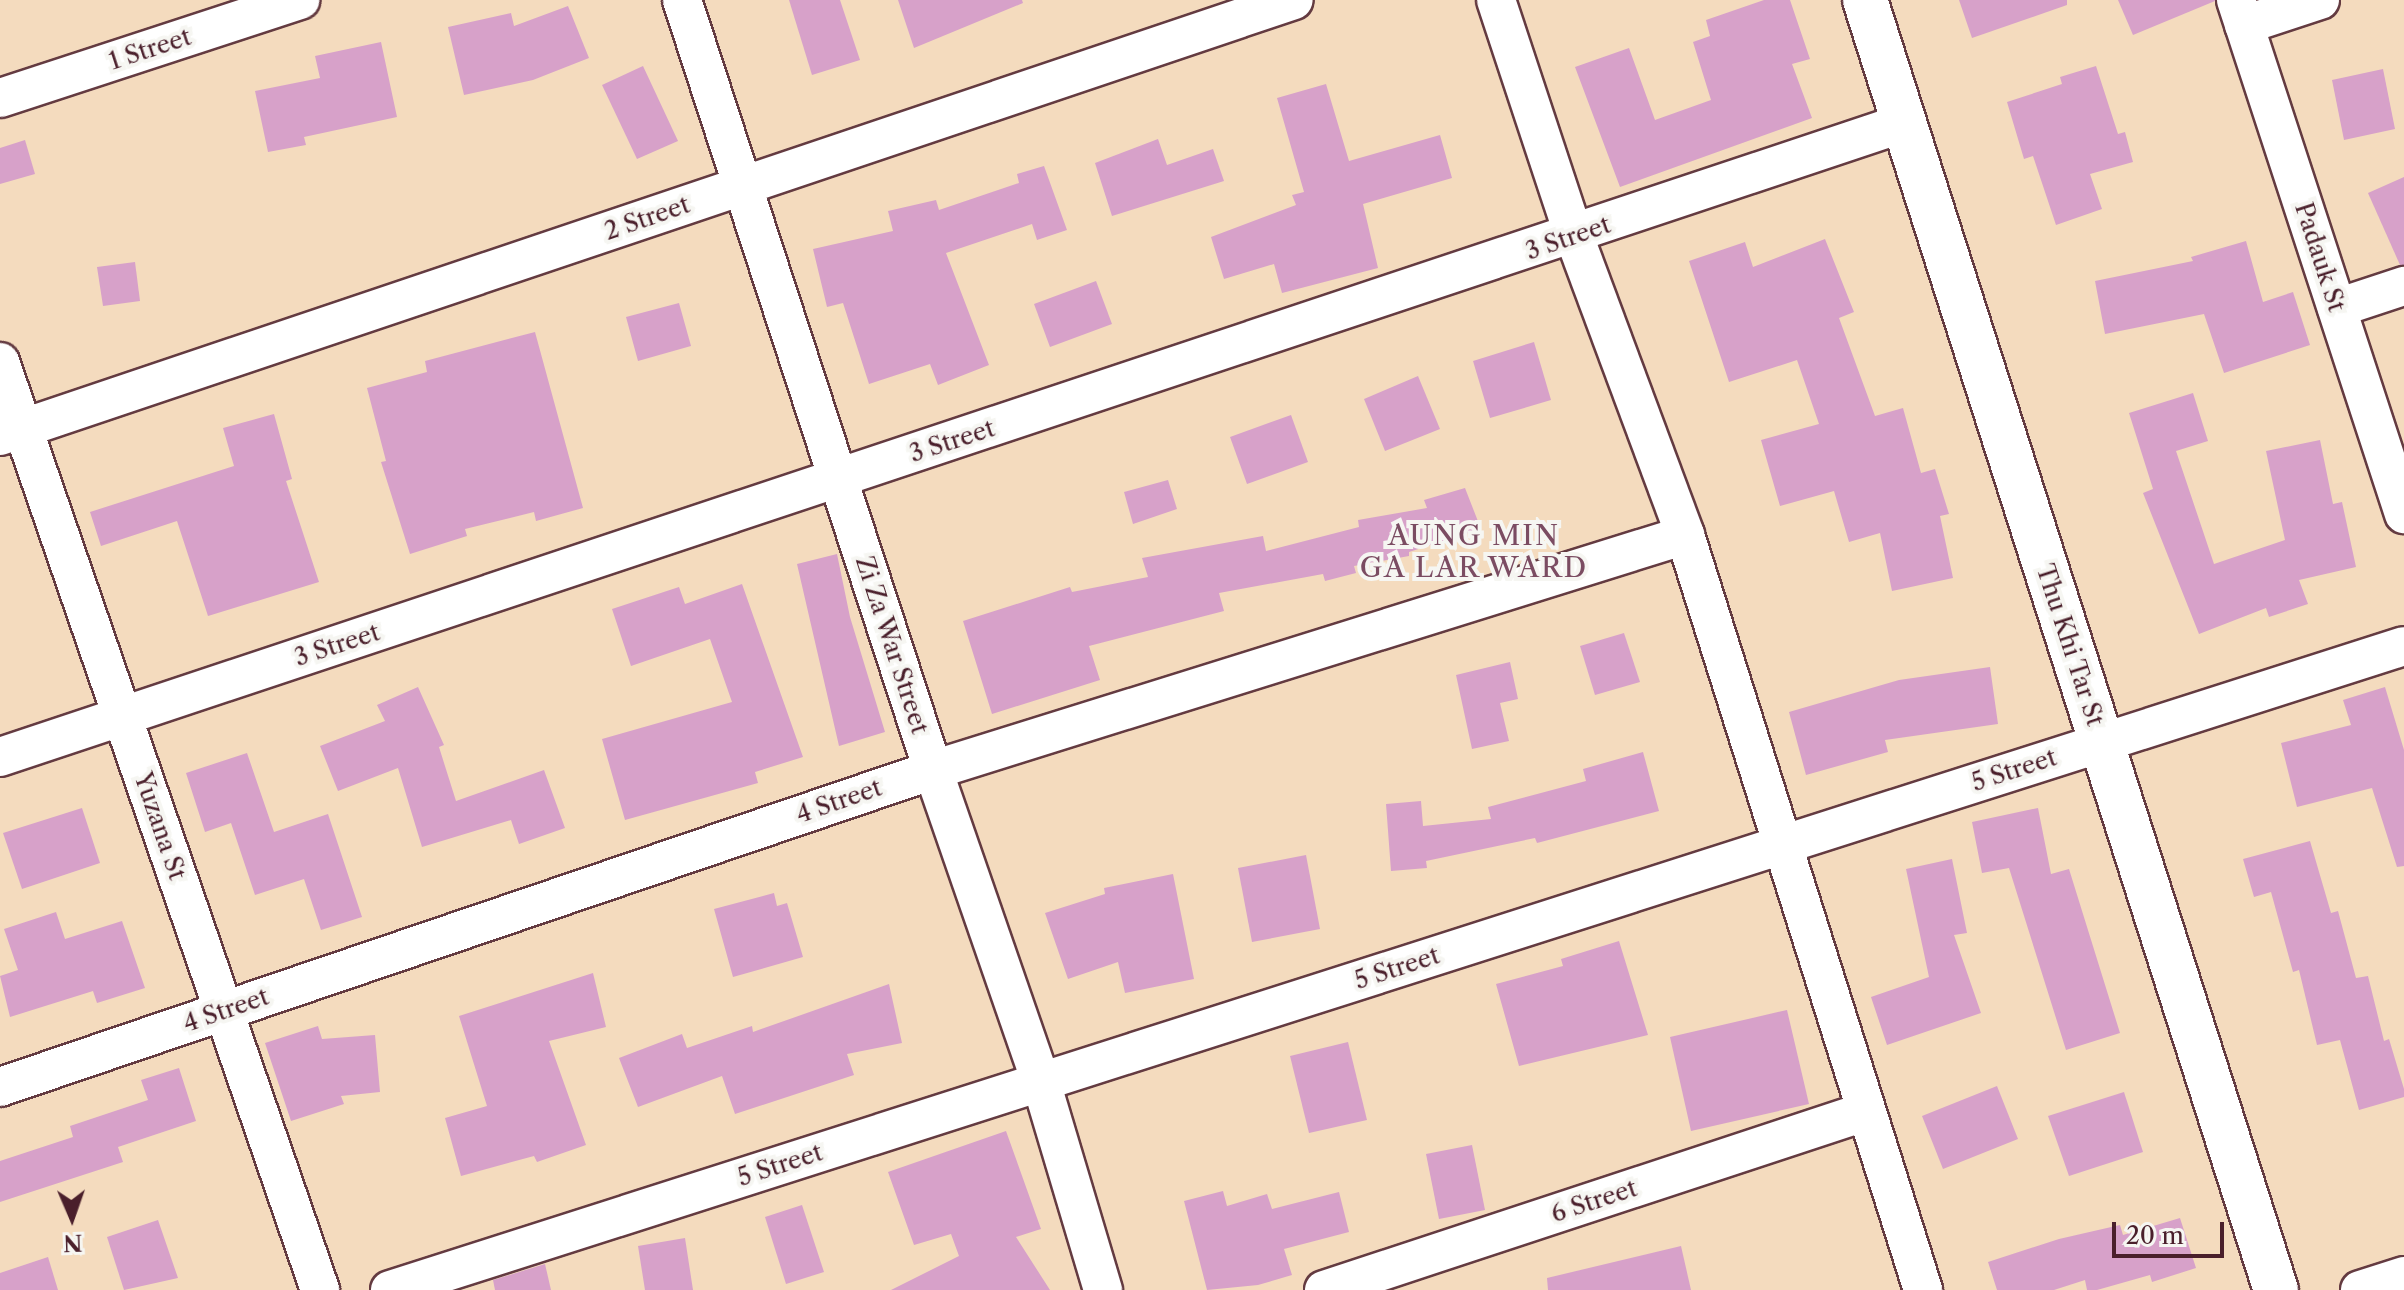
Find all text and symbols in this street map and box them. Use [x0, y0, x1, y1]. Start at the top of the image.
street label: 1 Street [105, 22, 195, 76]
street label: 2 Street [601, 190, 693, 246]
street label: Padauk St [2289, 199, 2351, 315]
street label: 3 Street [1522, 210, 1614, 266]
street label: 3 Street [906, 414, 998, 468]
district label: AUNG MIN GA LAR WARD [1358, 518, 1590, 584]
street label: Zi Za War Street [849, 552, 935, 738]
street label: Thu Khi Tar St [2030, 560, 2110, 730]
street label: 3 Street [291, 618, 383, 672]
street label: 5 Street [1968, 743, 2060, 797]
street label: Yuzana St [128, 768, 192, 884]
street label: 4 Street [793, 773, 885, 829]
street label: 5 Street [1351, 941, 1443, 995]
street label: 4 Street [180, 982, 272, 1038]
street label: 5 Street [734, 1138, 826, 1192]
street label: 6 Street [1547, 1174, 1641, 1228]
north arrow [32, 1178, 112, 1258]
scale bar [2116, 1206, 2228, 1256]
text: 20 m [2126, 1221, 2184, 1250]
text: N [63, 1229, 83, 1256]

